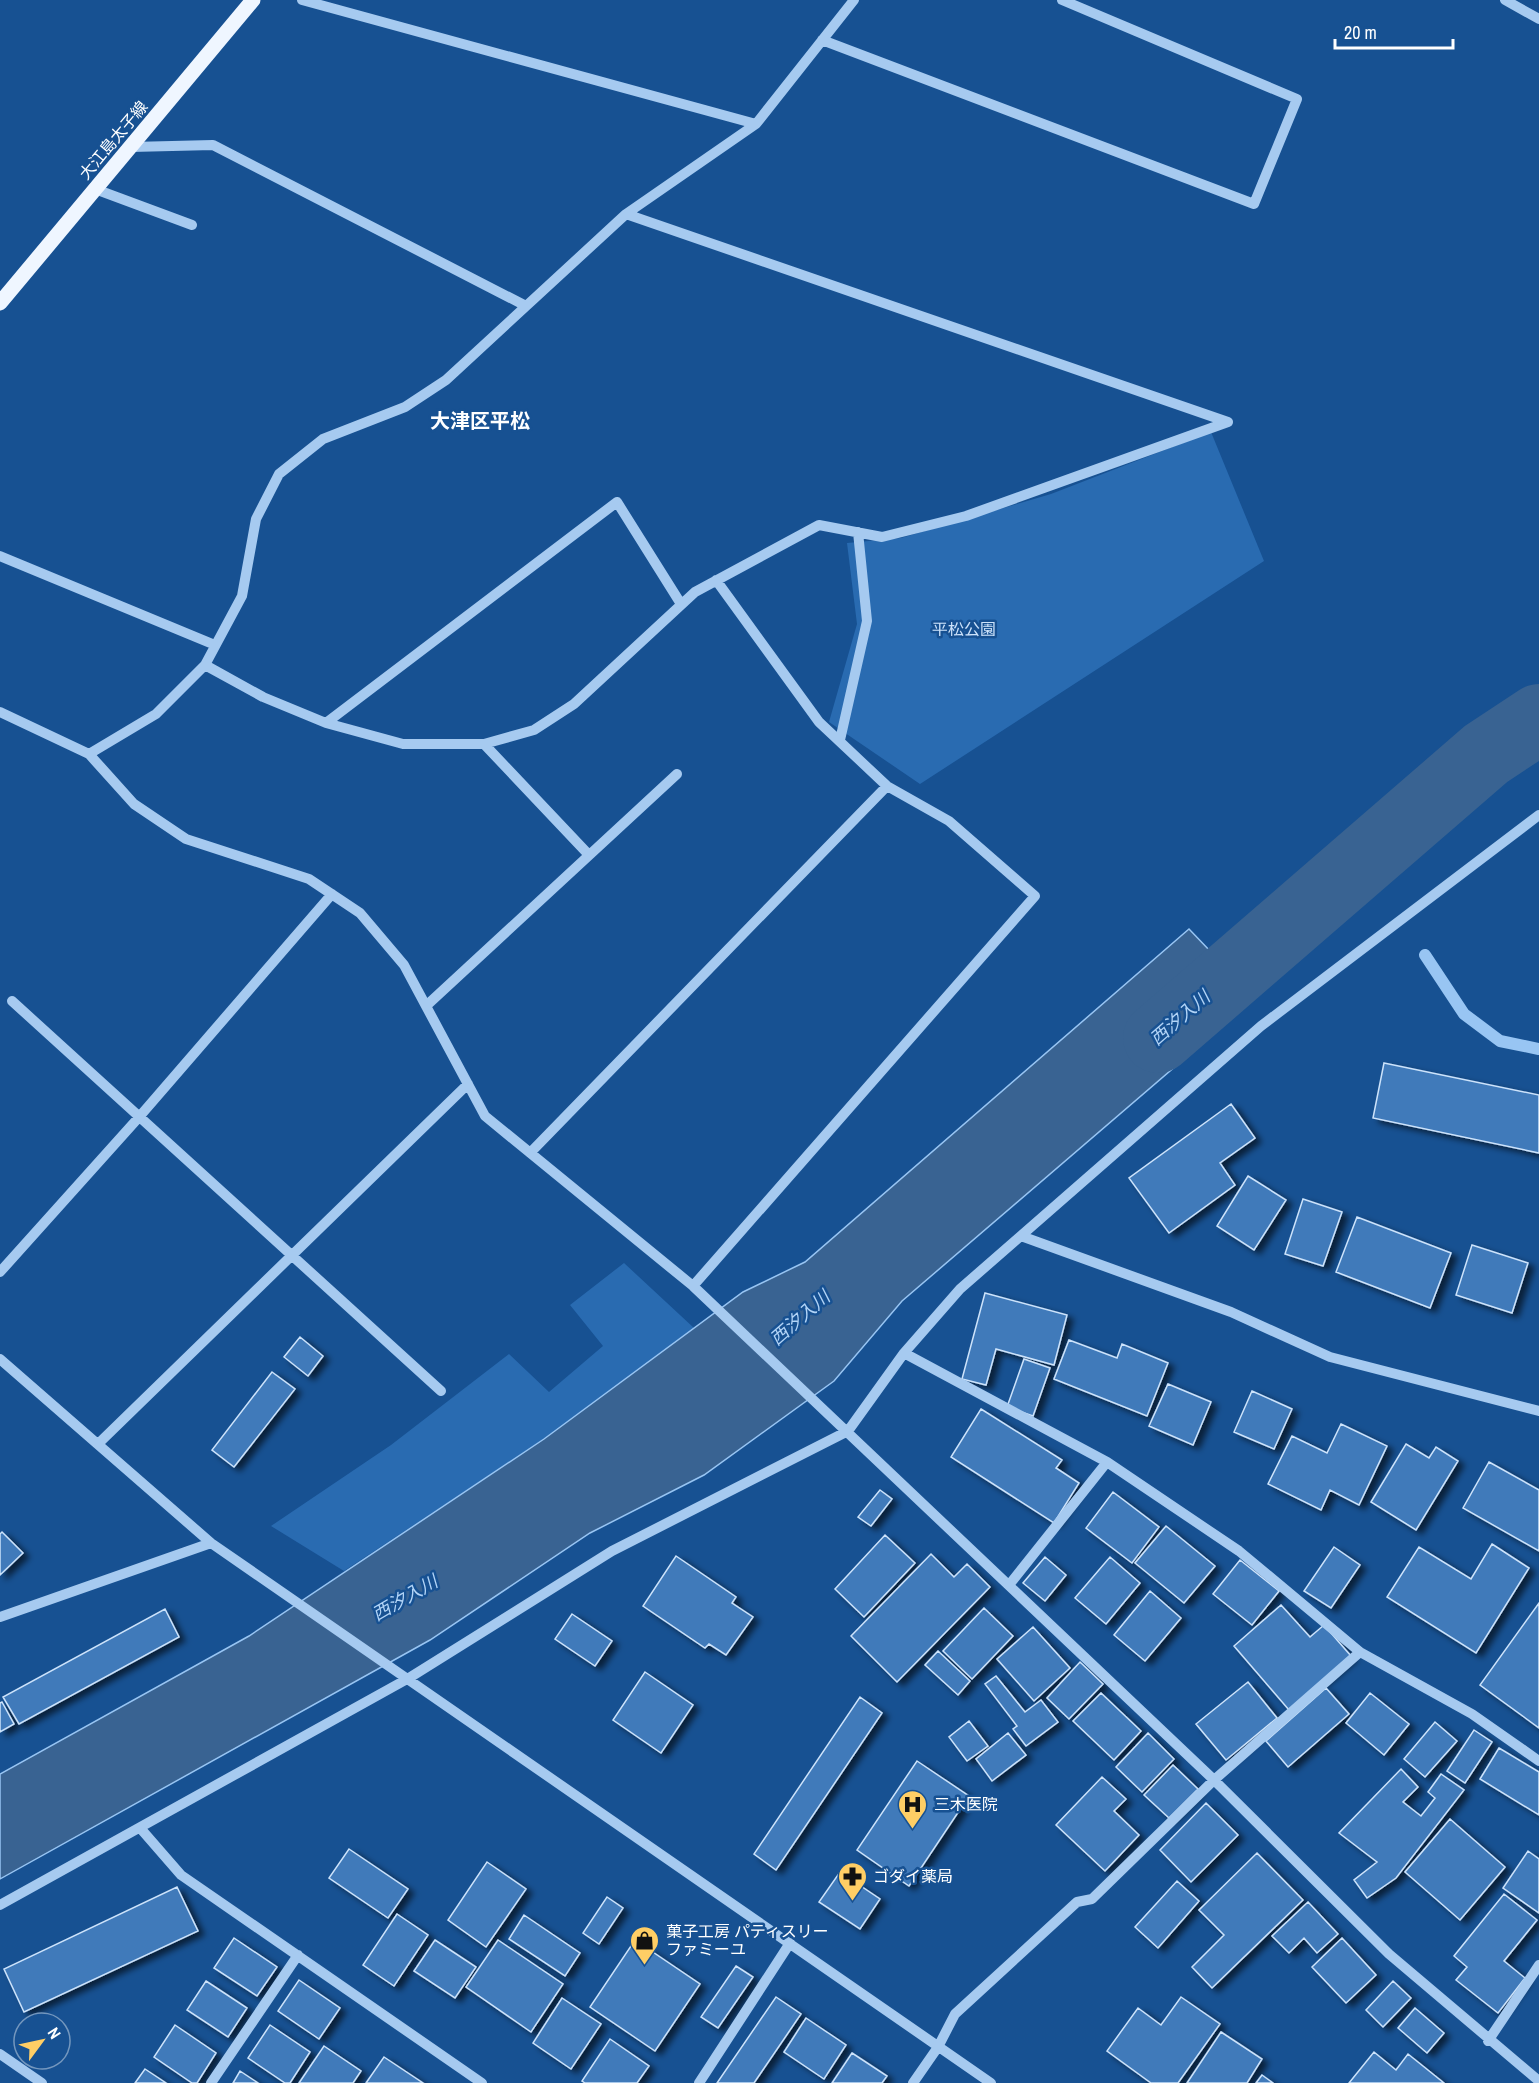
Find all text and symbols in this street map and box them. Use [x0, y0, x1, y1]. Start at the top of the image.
scale bar [1335, 12, 1454, 50]
text: 20 m [1344, 20, 1377, 45]
street label: 大江島太子線 [74, 96, 152, 184]
district label: 大津区平松 [430, 407, 530, 434]
park label: 平松公園 [932, 618, 996, 640]
water label: 西汐入川 [1144, 983, 1217, 1051]
water label: 西汐入川 [764, 1283, 837, 1351]
water label: 西汐入川 [367, 1568, 444, 1626]
hospital icon: 三木医院 [897, 1788, 929, 1830]
place label: 三木医院 [934, 1793, 998, 1815]
pharmacy icon: ゴダイ薬局 [836, 1860, 868, 1902]
place label: ゴダイ薬局 [873, 1865, 953, 1887]
place label: 菓子工房 パティスリー ファミーユ [666, 1920, 829, 1960]
shop icon: 菓子工房 パティスリー ファミーユ [629, 1924, 661, 1966]
north arrow [12, 2011, 72, 2071]
text: N [43, 2023, 66, 2043]

